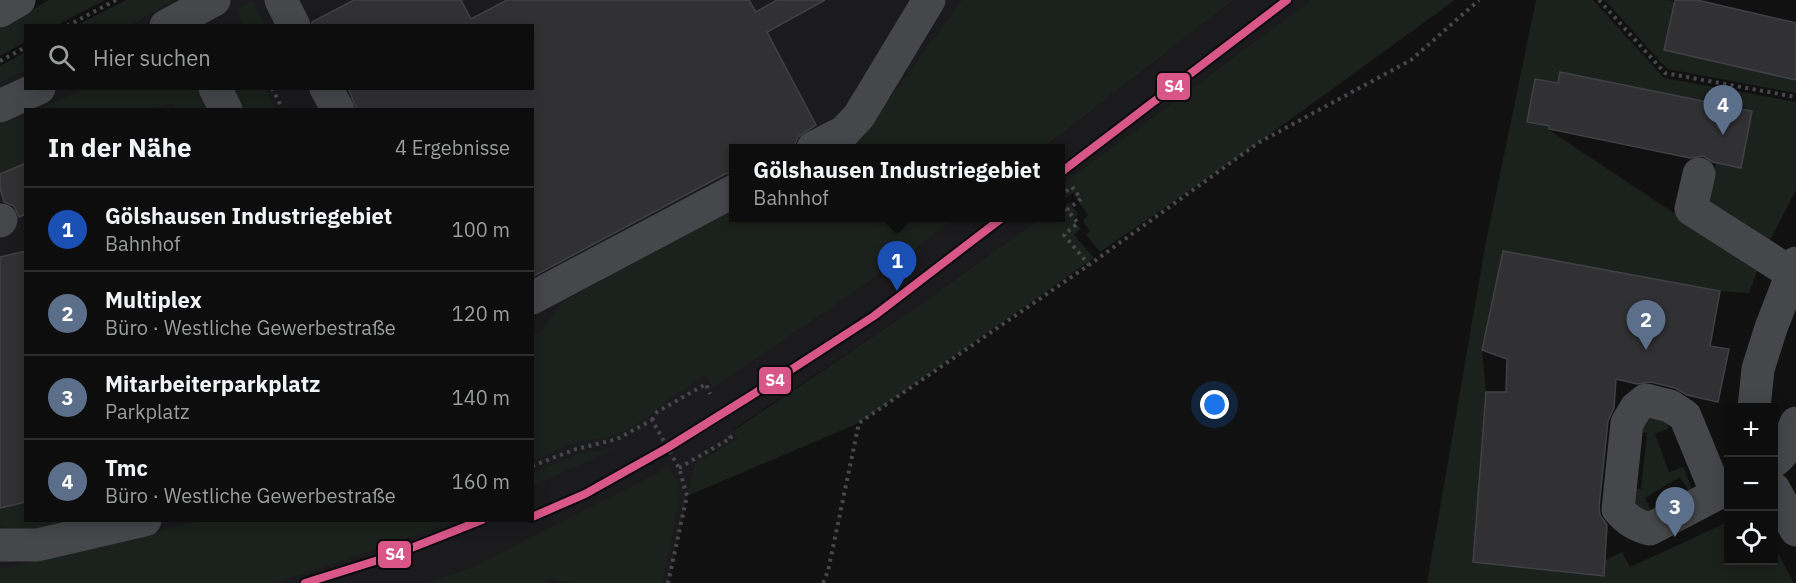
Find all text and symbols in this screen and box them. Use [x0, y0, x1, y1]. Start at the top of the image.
search box [24, 24, 534, 90]
icon: search [45, 41, 78, 74]
text: Hier suchen [93, 43, 211, 72]
line badge: S4 [1156, 72, 1191, 101]
text: S4 [1164, 76, 1184, 96]
pin: 4 [1704, 86, 1742, 135]
text: In der Nähe [48, 130, 192, 164]
text: 4 Ergebnisse [395, 134, 510, 161]
popup [729, 144, 1065, 222]
text: Gölshausen Industriegebiet [753, 155, 1041, 184]
text: Bahnhof [753, 184, 829, 211]
text: Gölshausen Industriegebiet [105, 201, 392, 230]
text: 1 [62, 216, 74, 243]
text: 100 m [452, 216, 510, 243]
text: Bahnhof [105, 230, 180, 257]
pin: 1 [878, 242, 916, 291]
text: Multiplex [105, 285, 202, 314]
text: 2 [62, 300, 74, 327]
text: 120 m [452, 300, 510, 327]
pin: 2 [1626, 300, 1666, 350]
text: Büro · Westliche Gewerbestraße [105, 314, 396, 341]
line badge: S4 [758, 366, 792, 395]
text: Mitarbeiterparkplatz [105, 369, 321, 398]
text: S4 [765, 370, 785, 390]
text: 3 [62, 384, 74, 411]
text: 140 m [452, 384, 510, 411]
your location [1200, 390, 1229, 419]
text: Parkplatz [105, 398, 190, 425]
map controls [1724, 403, 1778, 565]
button: + [1724, 403, 1778, 457]
text: Tmc [105, 453, 148, 482]
button: − [1724, 457, 1778, 511]
text: 4 [62, 468, 74, 495]
text: 160 m [452, 468, 510, 495]
text: Büro · Westliche Gewerbestraße [105, 482, 396, 509]
pin: 3 [1656, 488, 1694, 537]
button: locate [1724, 511, 1778, 565]
line badge: S4 [377, 540, 412, 569]
text: S4 [385, 544, 405, 564]

